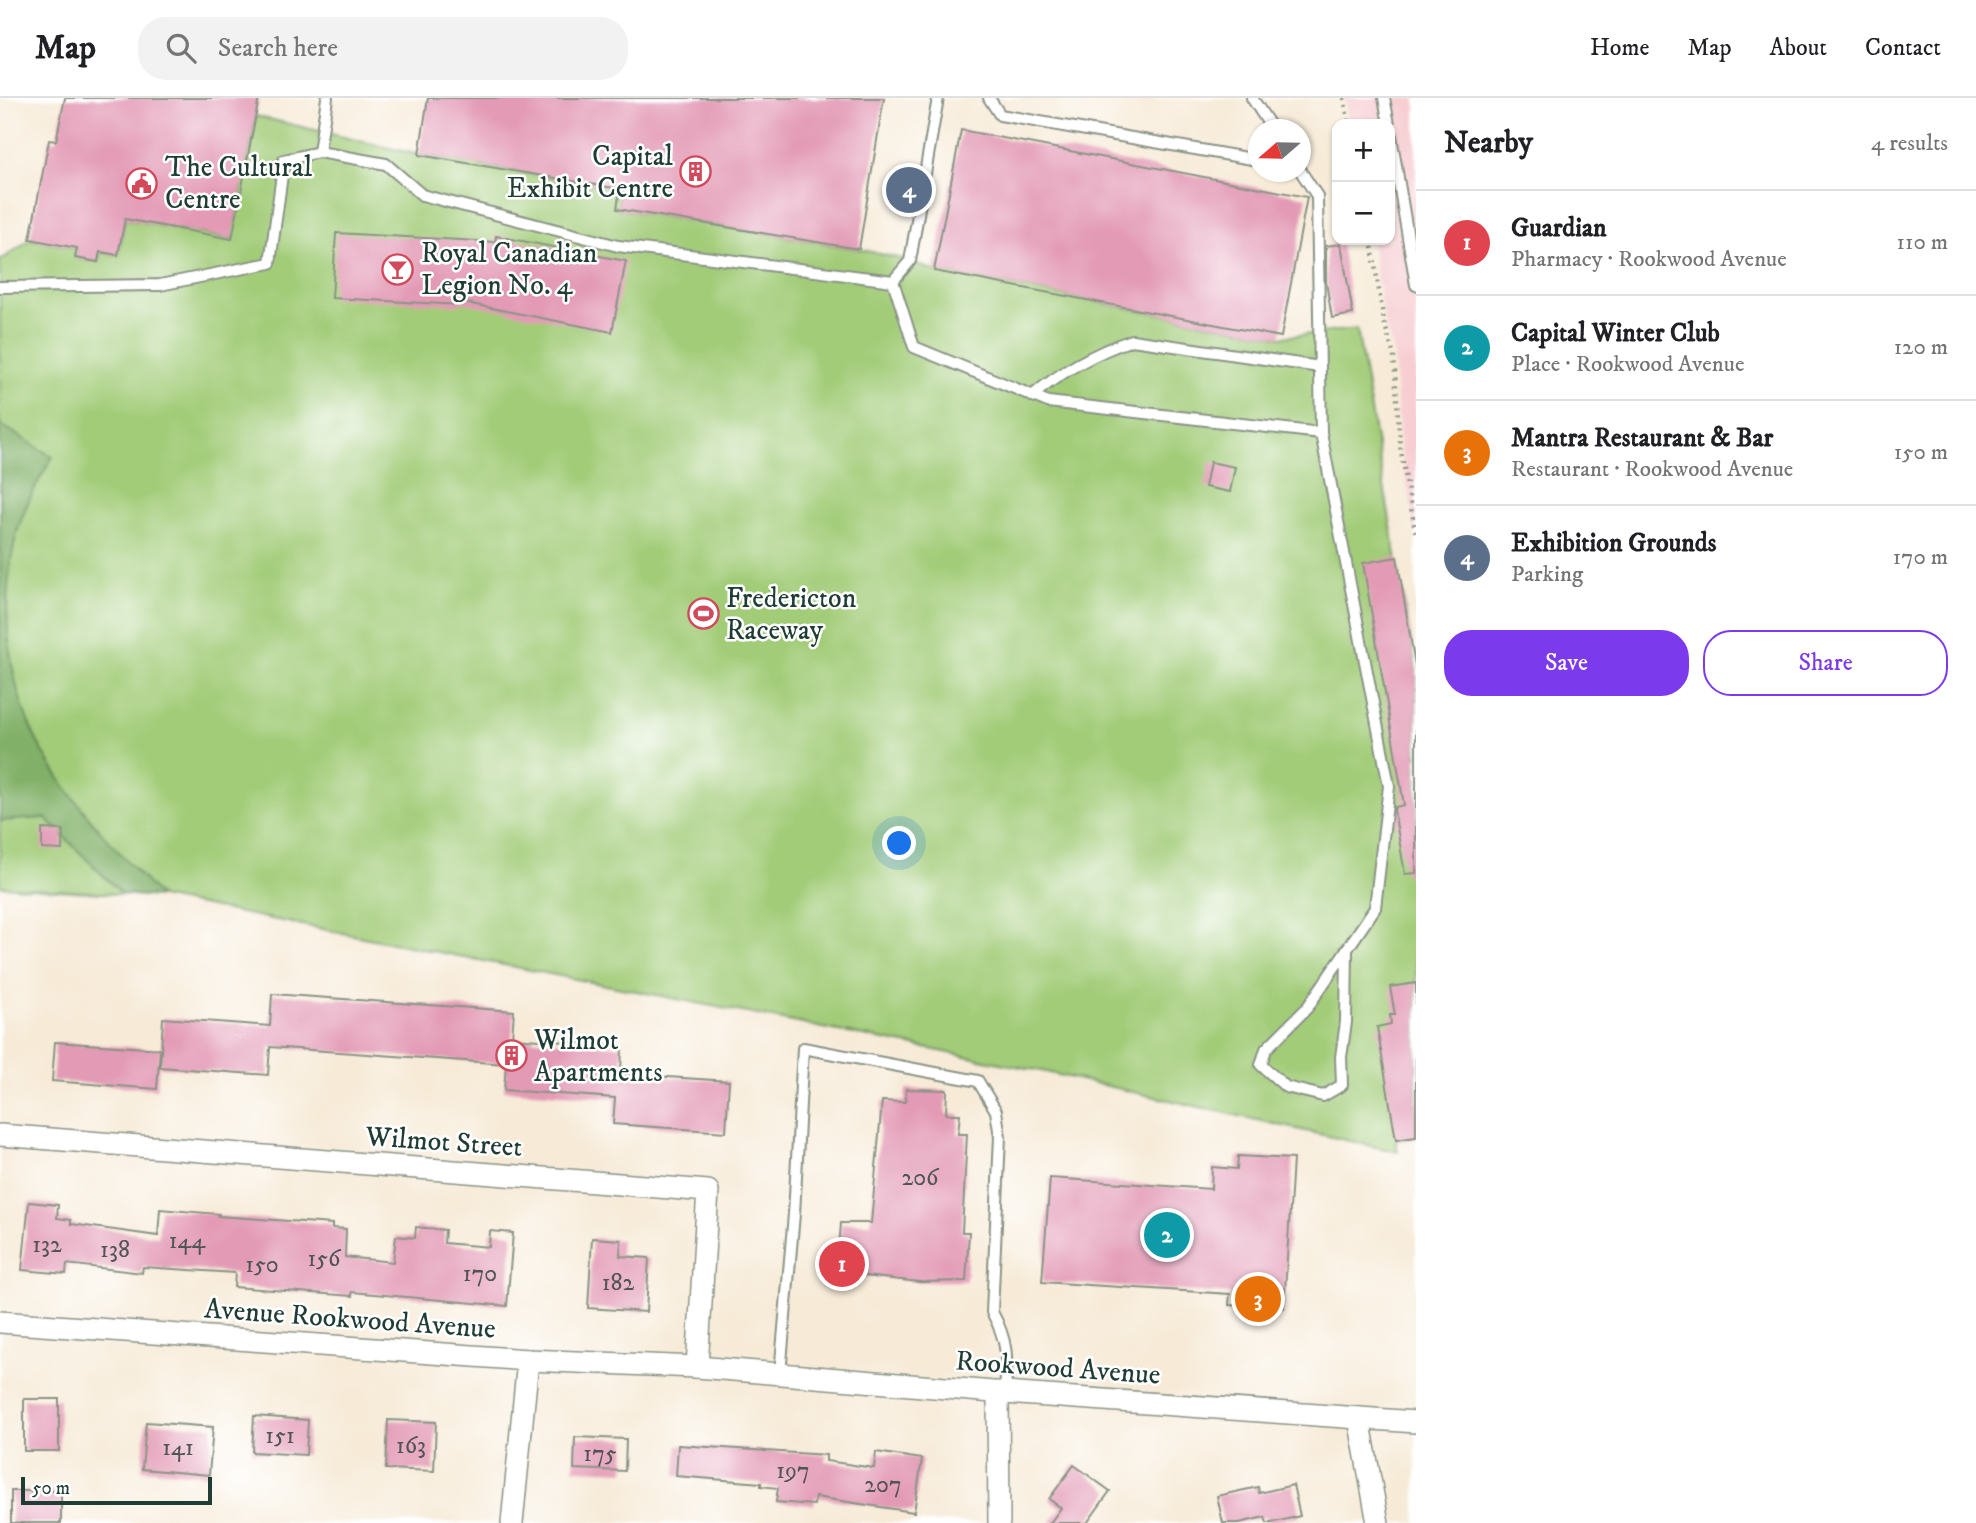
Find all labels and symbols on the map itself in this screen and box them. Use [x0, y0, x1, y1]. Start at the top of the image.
north arrow [1248, 119, 1311, 182]
place label: Capital Exhibit Centre [507, 139, 674, 206]
place label: The Cultural Centre [165, 150, 313, 217]
building icon: Capital Exhibit Centre [679, 155, 713, 189]
pin: 4 [886, 164, 932, 216]
public building icon: The Cultural Centre [125, 166, 159, 200]
place label: Royal Canadian Legion No. 4 [421, 236, 598, 303]
bar icon: Royal Canadian Legion No. 4 [381, 252, 415, 286]
place label: Fredericton Raceway [726, 581, 857, 648]
sports icon: Fredericton Raceway [686, 597, 720, 631]
your location [882, 826, 916, 860]
place label: Wilmot Apartments [533, 1023, 663, 1090]
building icon: Wilmot Apartments [494, 1039, 528, 1073]
street label: Wilmot Street [363, 1119, 524, 1165]
house number: 206 [901, 1163, 940, 1193]
pin: 2 [1144, 1209, 1190, 1261]
house number: 144 [169, 1226, 206, 1256]
house number: 132 [32, 1230, 62, 1260]
house number: 138 [100, 1235, 130, 1265]
pin: 1 [819, 1238, 865, 1290]
house number: 156 [307, 1244, 342, 1274]
house number: 150 [245, 1250, 279, 1280]
house number: 170 [463, 1259, 497, 1289]
house number: 182 [602, 1268, 635, 1298]
pin: 3 [1235, 1273, 1281, 1325]
street label: Avenue Rookwood Avenue [203, 1291, 497, 1347]
street label: Rookwood Avenue [954, 1343, 1162, 1393]
house number: 151 [265, 1421, 295, 1451]
house number: 163 [396, 1431, 426, 1461]
house number: 141 [162, 1433, 194, 1463]
house number: 175 [583, 1439, 617, 1469]
house number: 197 [776, 1456, 810, 1486]
house number: 207 [864, 1470, 902, 1500]
scale bar [21, 1474, 212, 1506]

